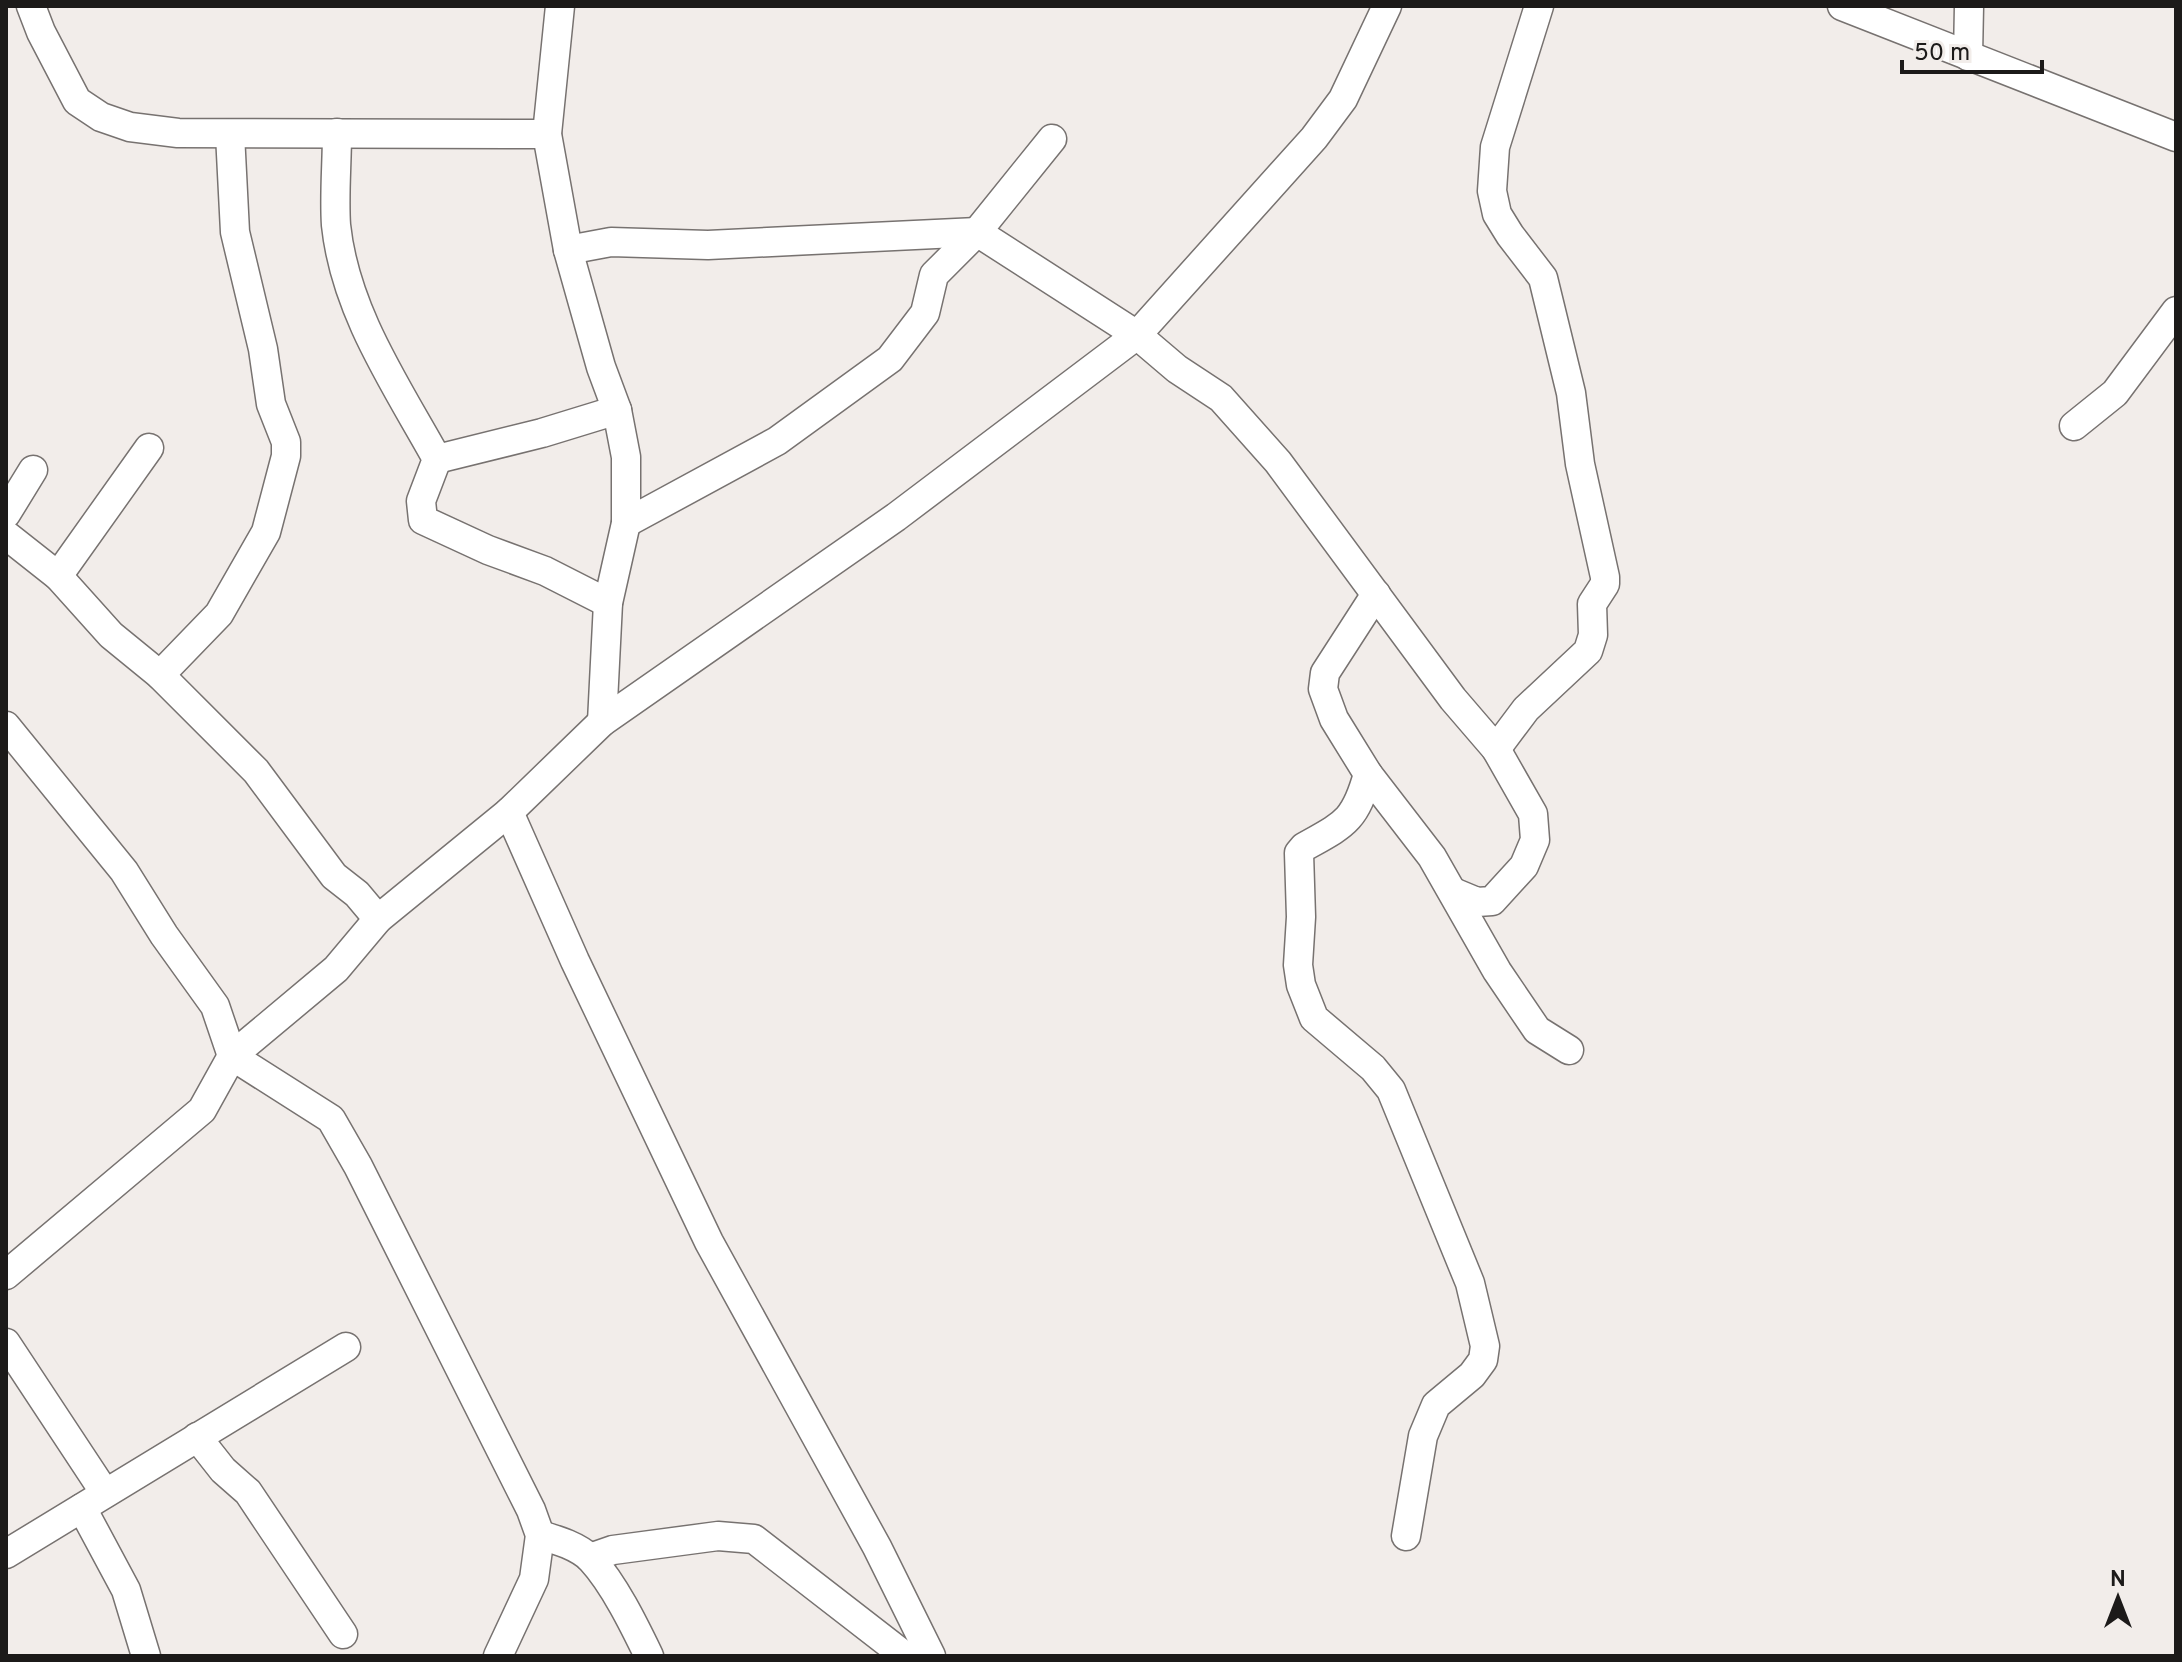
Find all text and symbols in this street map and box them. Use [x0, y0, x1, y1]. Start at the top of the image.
scale bar [1902, 24, 2042, 74]
text: 50 m [1914, 39, 1970, 69]
north arrow [2078, 1558, 2158, 1638]
text: N [2110, 1567, 2126, 1594]

